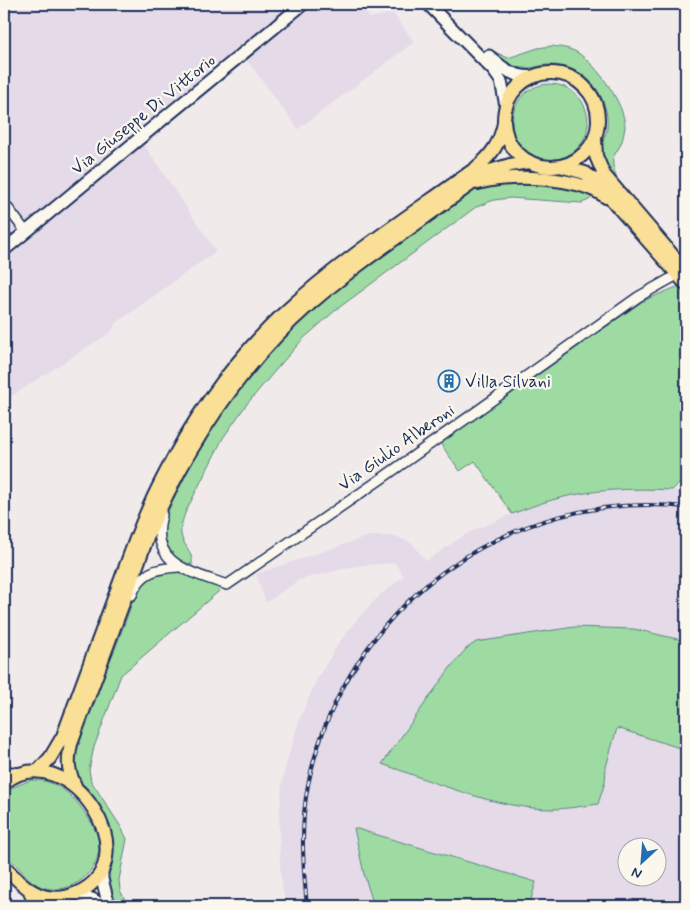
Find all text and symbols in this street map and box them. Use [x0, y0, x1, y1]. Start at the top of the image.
street label: Via Giuseppe Di Vittorio [66, 49, 221, 181]
building icon: Villa Silvani [437, 369, 461, 393]
place label: Villa Silvani [465, 370, 551, 394]
street label: Via Giulio Alberoni [333, 399, 460, 497]
north arrow [618, 838, 668, 888]
text: N [629, 863, 645, 883]

